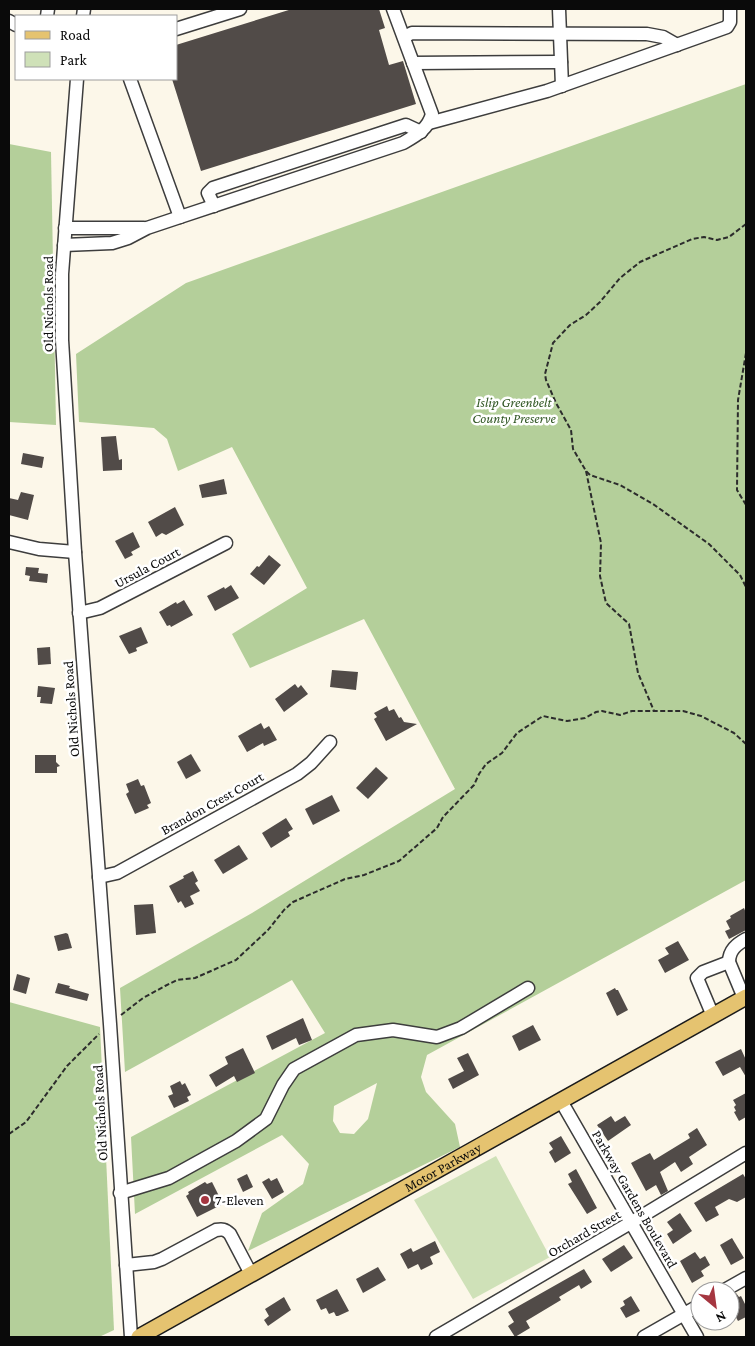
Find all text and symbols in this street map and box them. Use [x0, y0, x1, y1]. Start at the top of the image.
legend [15, 15, 178, 80]
text: Road [60, 27, 91, 43]
text: Park [60, 52, 87, 68]
street label: Old Nichols Road [40, 255, 56, 352]
park label: Islip Greenbelt County Preserve [472, 394, 557, 426]
street label: Ursula Court [112, 543, 183, 591]
street label: Old Nichols Road [60, 660, 82, 758]
street label: Brandon Crest Court [158, 768, 266, 838]
street label: Old Nichols Road [89, 1064, 111, 1162]
street label: Parkway Gardens Boulevard [589, 1127, 681, 1271]
street label: Motor Parkway [401, 1139, 484, 1195]
place label: 7-Eleven [215, 1192, 264, 1208]
marker: 7-Eleven [199, 1194, 211, 1206]
street label: Orchard Street [545, 1206, 624, 1260]
north arrow [690, 1281, 740, 1331]
text: N [713, 1308, 729, 1327]

